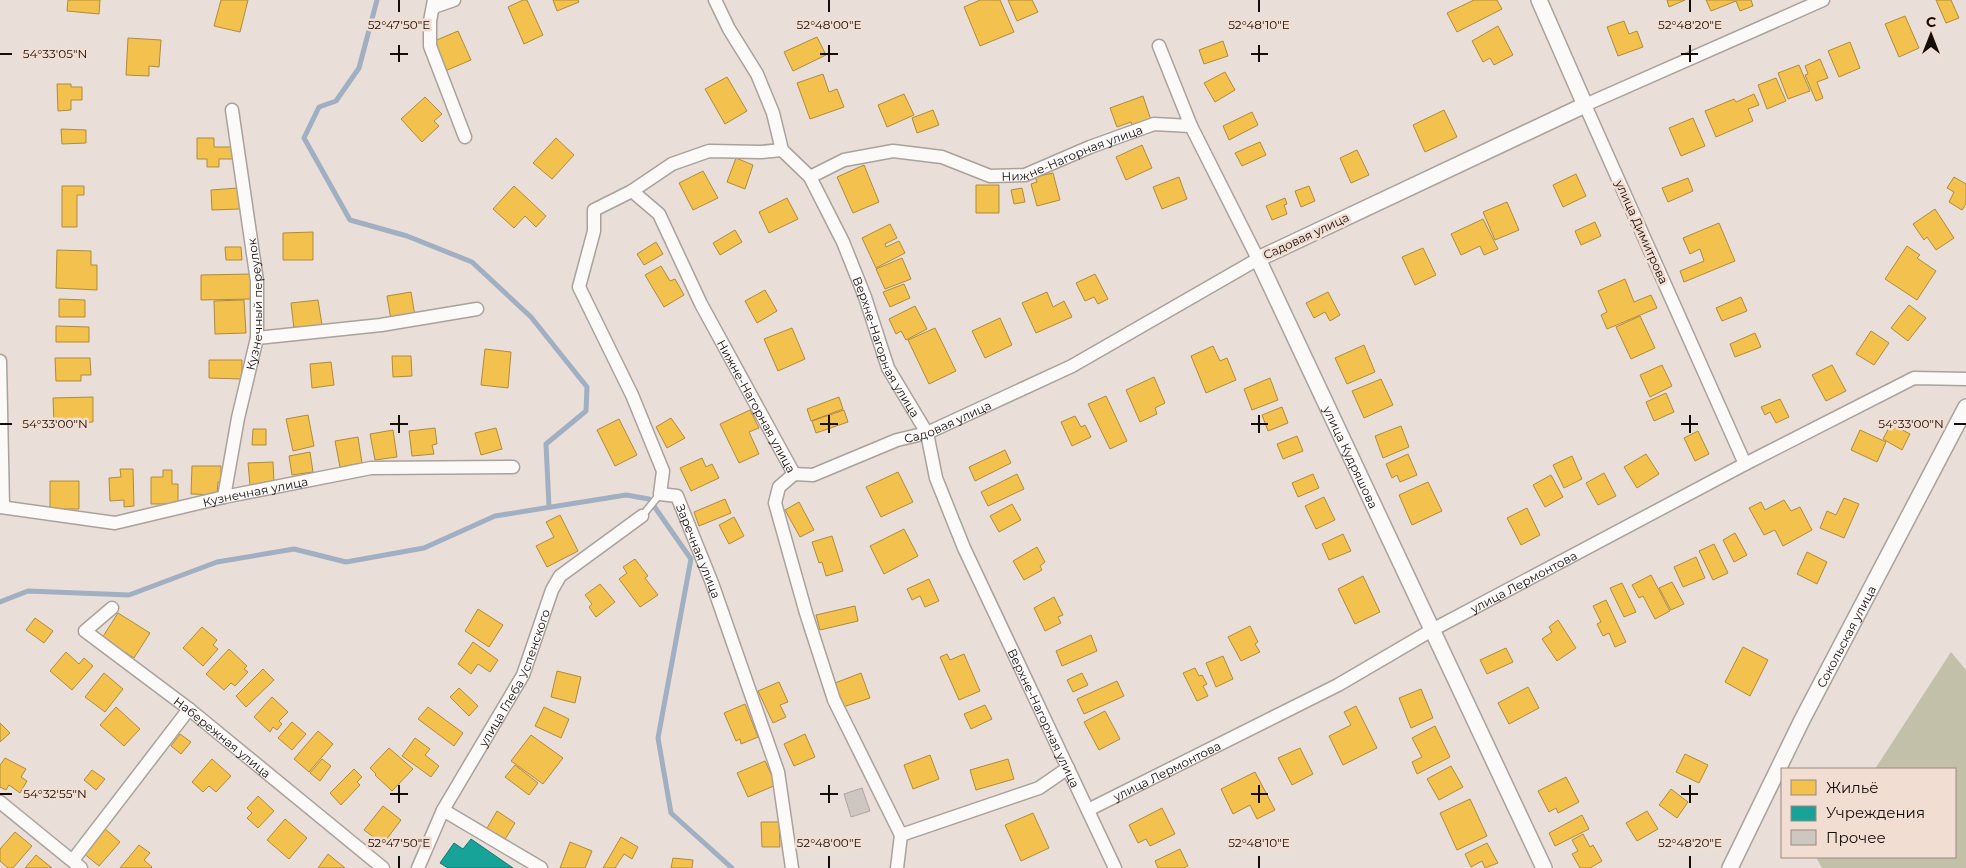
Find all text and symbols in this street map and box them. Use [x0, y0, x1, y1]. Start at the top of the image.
north arrow [1906, 10, 1956, 60]
text: С [1926, 13, 1936, 31]
text: 52°47'50"E [368, 17, 430, 32]
text: 52°48'00"E [797, 17, 861, 32]
text: 52°48'10"E [1228, 17, 1290, 32]
text: 52°48'20"E [1658, 17, 1722, 32]
text: 54°33'05"N [23, 46, 87, 61]
street label: Нижне-Нагорная улица [1001, 121, 1144, 183]
street label: улица Димитрова [1612, 177, 1672, 286]
street label: Садовая улица [1261, 210, 1351, 262]
street label: Кузнечный переулок [242, 237, 265, 372]
street label: Верхне-Нагорная улица [850, 274, 923, 420]
street label: Нижне-Нагорная улица [714, 337, 799, 475]
street label: Садовая улица [902, 397, 993, 446]
street label: улица Кудряшова [1320, 403, 1382, 511]
text: 54°33'00"N [22, 416, 88, 431]
text: 54°33'00"N [1878, 416, 1944, 431]
street label: Кузнечная улица [201, 473, 309, 509]
street label: Заречная улица [673, 502, 724, 600]
street label: улица Лермонтова [1467, 547, 1579, 616]
street label: Сокольская улица [1813, 583, 1879, 690]
street label: улица Глеба Успенского [474, 607, 553, 750]
street label: Верхне-Нагорная улица [1005, 646, 1083, 790]
street label: Набережная улица [171, 693, 274, 781]
street label: улица Лермонтова [1110, 737, 1223, 804]
legend [1781, 768, 1956, 858]
text: Жильё [1826, 778, 1879, 797]
text: 54°32'55"N [23, 786, 87, 801]
text: Учреждения [1826, 803, 1925, 822]
text: Прочее [1826, 828, 1886, 847]
text: 52°47'50"E [368, 835, 430, 850]
text: 52°48'00"E [797, 835, 861, 850]
text: 52°48'10"E [1228, 835, 1290, 850]
text: 52°48'20"E [1658, 835, 1722, 850]

